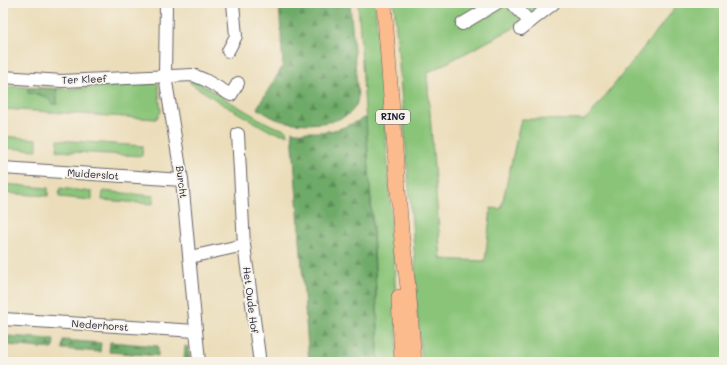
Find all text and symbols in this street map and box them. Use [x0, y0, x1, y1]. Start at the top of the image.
street label: Ter Kleef [61, 71, 108, 87]
road number: RING [376, 110, 410, 124]
street label: Muiderslot [67, 165, 119, 183]
street label: Burcht [173, 165, 191, 199]
street label: Het Oude Hof [240, 266, 262, 335]
street label: Nederhorst [71, 316, 129, 334]

